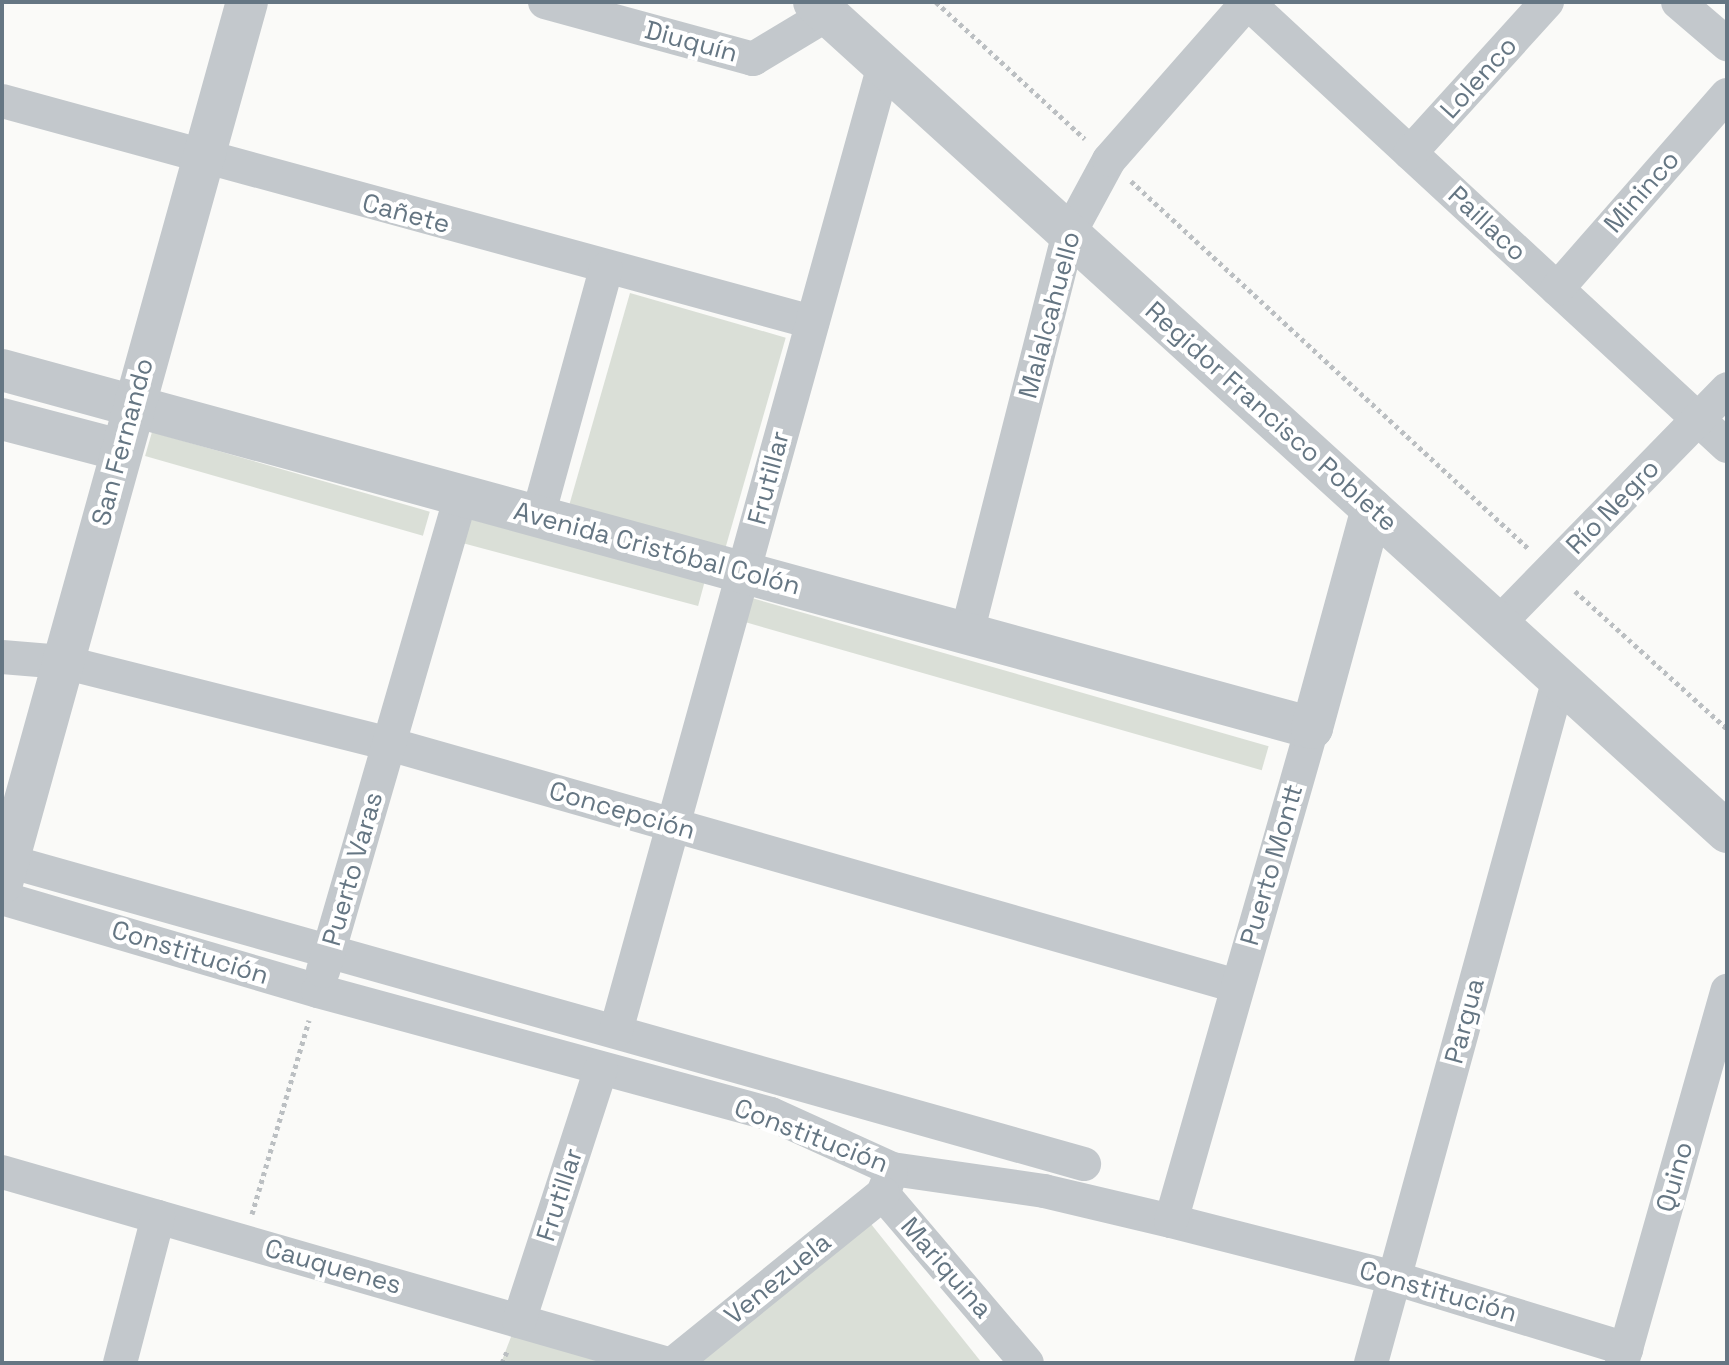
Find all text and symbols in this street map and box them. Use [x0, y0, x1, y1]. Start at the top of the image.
street label: Diuquín [641, 15, 741, 69]
street label: Lolenco [1434, 31, 1524, 125]
street label: Mininco [1598, 145, 1686, 239]
street label: Paillaco [1441, 180, 1533, 268]
street label: Cañete [359, 187, 453, 241]
street label: Malalcahuello [1013, 228, 1087, 402]
street label: Regidor Francisco Poblete [1138, 295, 1404, 539]
street label: San Fernando [86, 355, 160, 529]
street label: Frutillar [742, 428, 796, 528]
street label: Río Negro [1560, 453, 1666, 561]
street label: Avenida Cristóbal Colón [510, 496, 804, 602]
street label: Concepción [545, 775, 699, 847]
street label: Puerto Montt [1234, 781, 1310, 949]
street label: Puerto Varas [316, 788, 390, 950]
street label: Constitución [108, 914, 272, 992]
street label: Pargua [1439, 975, 1491, 1067]
street label: Constitución [730, 1092, 892, 1180]
street label: Quino [1650, 1138, 1700, 1216]
street label: Frutillar [530, 1145, 590, 1245]
street label: Mariquina [894, 1211, 998, 1325]
street label: Venezuela [719, 1227, 837, 1331]
street label: Cauquenes [261, 1233, 405, 1301]
street label: Constitución [1356, 1255, 1520, 1329]

